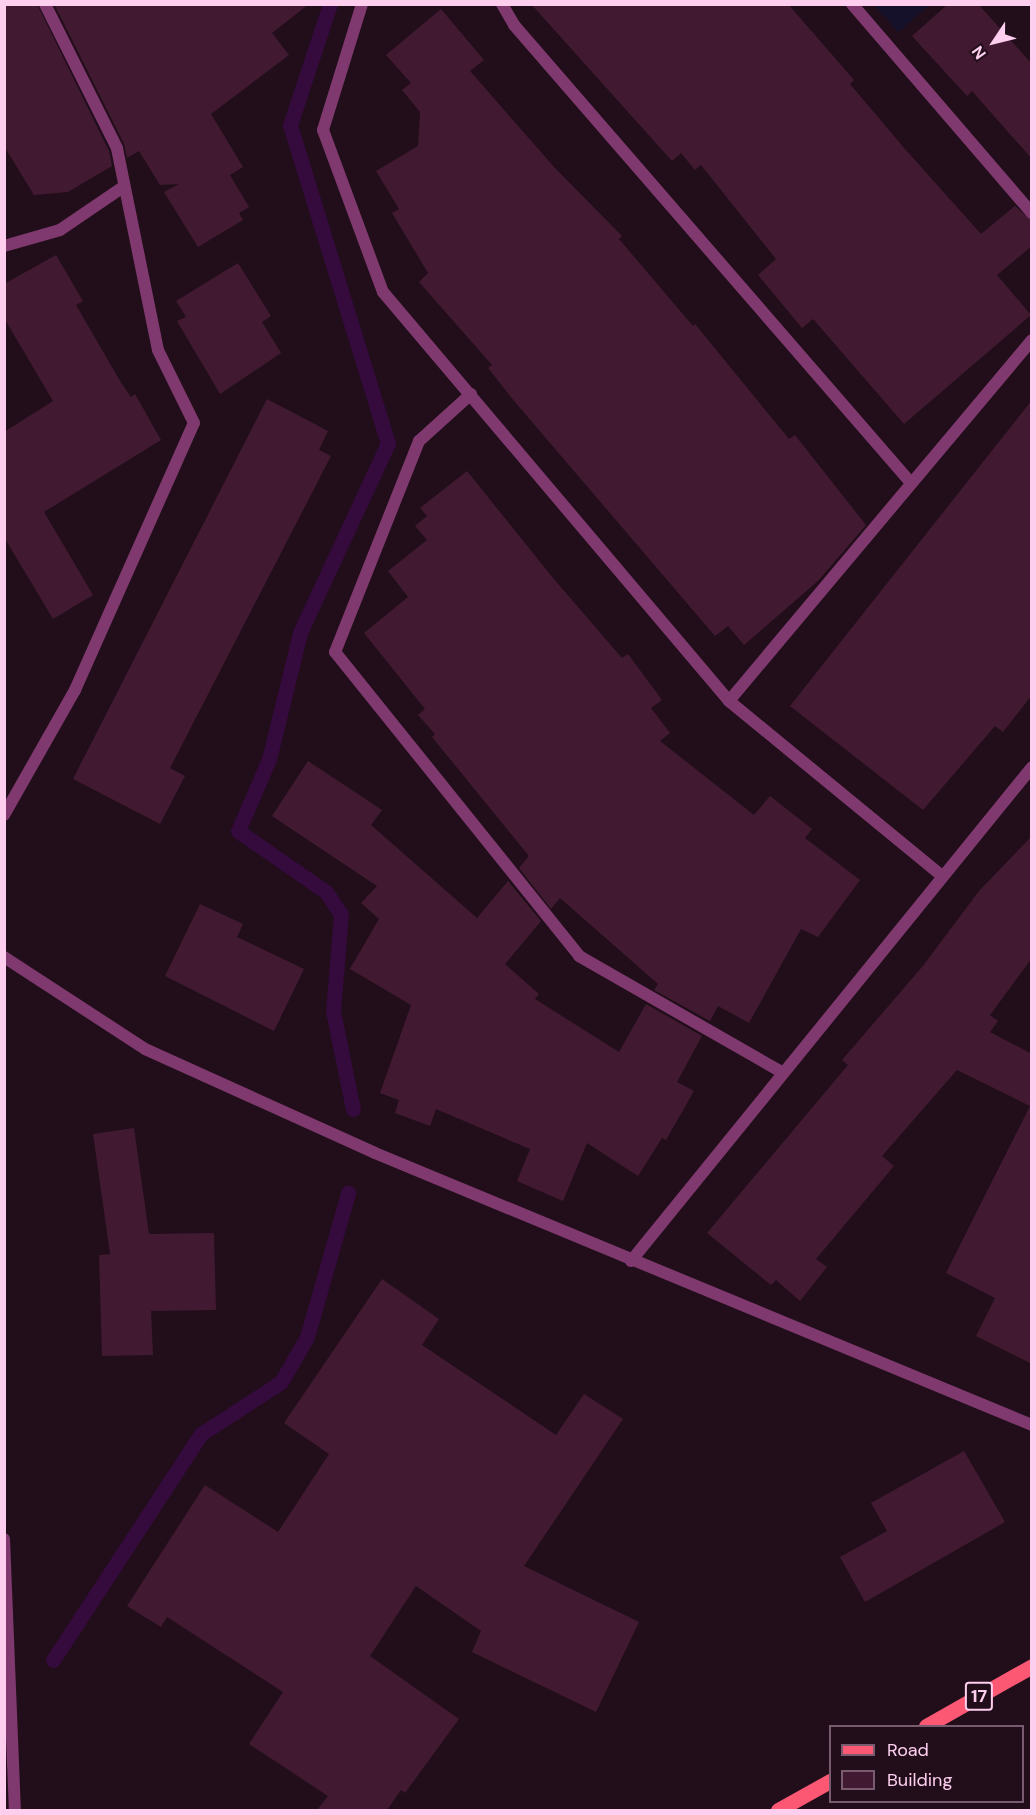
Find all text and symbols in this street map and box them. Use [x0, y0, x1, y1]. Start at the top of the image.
north arrow [964, 12, 1024, 72]
text: N [967, 42, 991, 63]
road number: 17 [964, 1681, 994, 1711]
legend [829, 1725, 1024, 1803]
text: Road [887, 1738, 929, 1762]
text: Building [887, 1768, 952, 1792]

